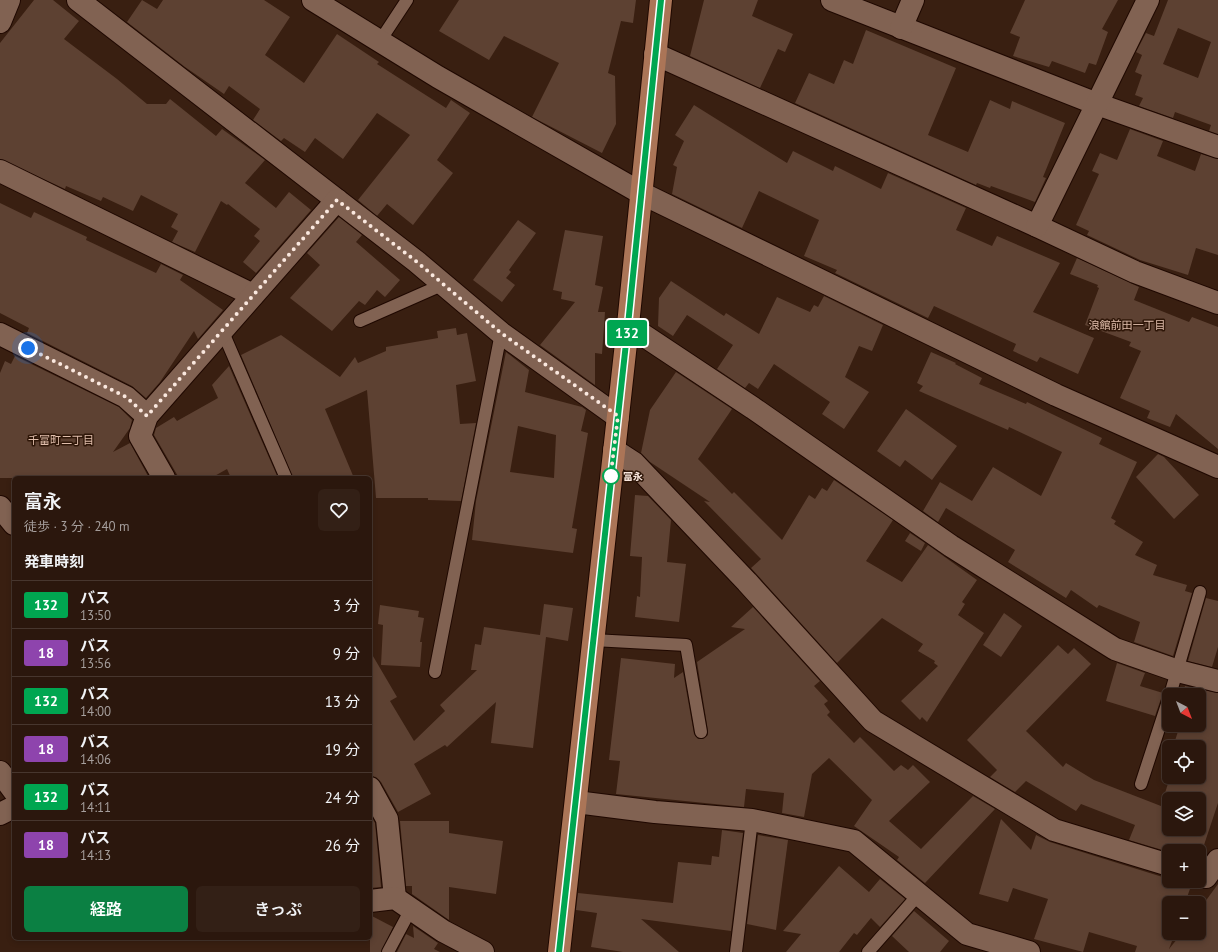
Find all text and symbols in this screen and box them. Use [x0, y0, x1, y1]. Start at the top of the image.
district label: 浪館前田一丁目 [1089, 318, 1166, 332]
line badge: 132 [604, 320, 650, 346]
text: 132 [615, 324, 639, 342]
your location [18, 338, 38, 358]
district label: 千富町二丁目 [28, 433, 94, 447]
marker: 富永 [602, 467, 620, 485]
place label: 富永 [623, 470, 643, 483]
text: 富永 [24, 489, 62, 513]
button: heart [318, 489, 360, 531]
text: 徒歩 · 3 分 · 240 m [24, 518, 130, 535]
text: 発車時刻 [24, 552, 84, 571]
text: バス [80, 588, 110, 607]
text: 132 [34, 596, 58, 614]
text: 3 分 [333, 596, 360, 615]
text: 13:50 [80, 607, 111, 624]
text: バス [80, 636, 110, 655]
text: 18 [38, 644, 54, 662]
text: 9 分 [333, 644, 360, 663]
text: 13:56 [80, 655, 111, 672]
text: バス [80, 684, 110, 703]
north arrow [1162, 688, 1206, 732]
map controls [1162, 688, 1206, 940]
text: 132 [34, 692, 58, 710]
text: 13 分 [325, 692, 360, 711]
text: 14:00 [80, 703, 111, 720]
text: バス [80, 732, 110, 751]
text: 18 [38, 740, 54, 758]
text: 19 分 [325, 740, 360, 759]
button: locate [1162, 740, 1206, 784]
text: 14:06 [80, 751, 111, 768]
text: バス [80, 780, 110, 799]
text: 132 [34, 788, 58, 806]
text: 24 分 [325, 788, 360, 807]
button: layers [1162, 792, 1206, 836]
text: 14:11 [80, 799, 111, 816]
text: バス [80, 828, 110, 847]
text: 18 [38, 836, 54, 854]
text: 26 分 [325, 836, 360, 855]
button: + [1162, 844, 1206, 888]
text: 14:13 [80, 847, 111, 864]
button: 経路 [24, 886, 188, 932]
button: きっぷ [196, 886, 360, 932]
button: − [1162, 896, 1206, 940]

